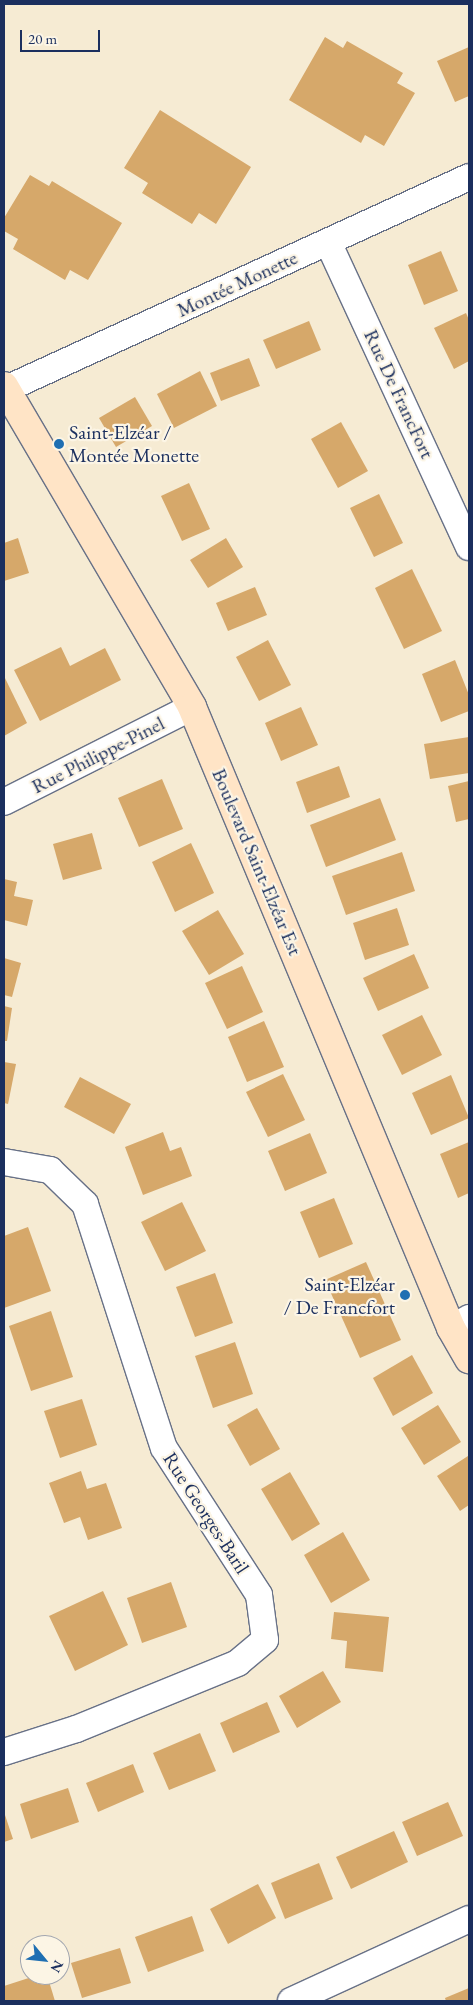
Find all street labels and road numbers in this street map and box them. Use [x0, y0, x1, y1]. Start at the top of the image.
street label: Montée Monette [173, 246, 301, 322]
street label: Rue De FrancFort [359, 326, 439, 462]
street label: Rue Philippe-Pinel [28, 711, 168, 799]
street label: Boulevard Saint-Elzéar Est [207, 765, 307, 959]
street label: Rue Georges-Baril [158, 1448, 254, 1578]

